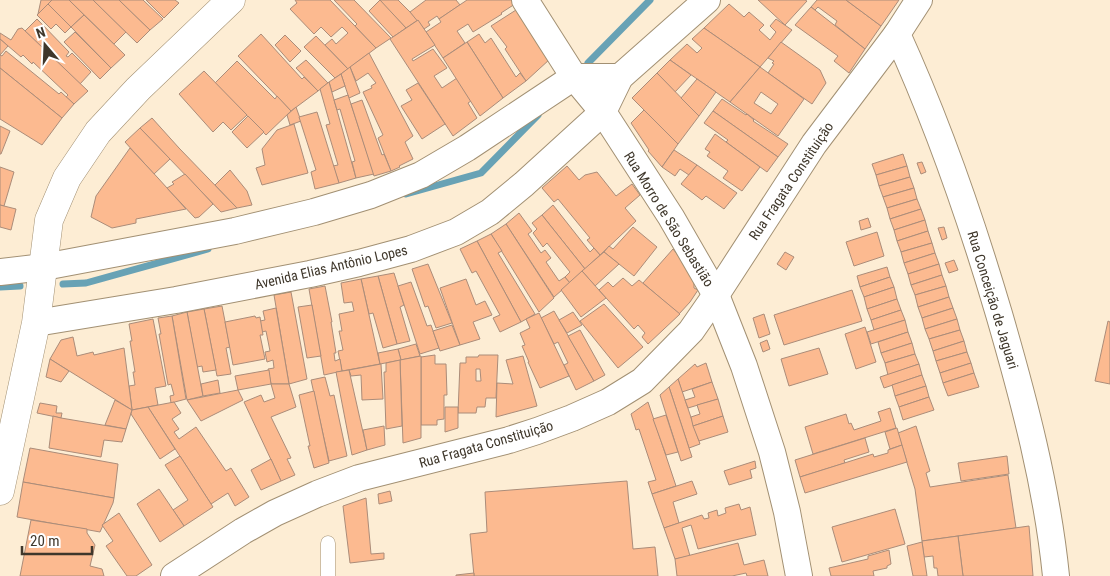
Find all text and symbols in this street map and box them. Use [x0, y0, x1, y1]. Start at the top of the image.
north arrow [20, 20, 70, 70]
text: N [34, 24, 47, 42]
street label: Rua Fragata Constituição [746, 119, 836, 243]
street label: Rua Morro de São Sebastião [621, 149, 717, 289]
street label: Rua Conceição de Jaguari [964, 229, 1022, 371]
street label: Avenida Elias Antônio Lopes [253, 242, 409, 292]
street label: Rua Fragata Constituição [417, 417, 555, 471]
scale bar [22, 524, 92, 556]
text: 20 m [30, 532, 60, 550]

